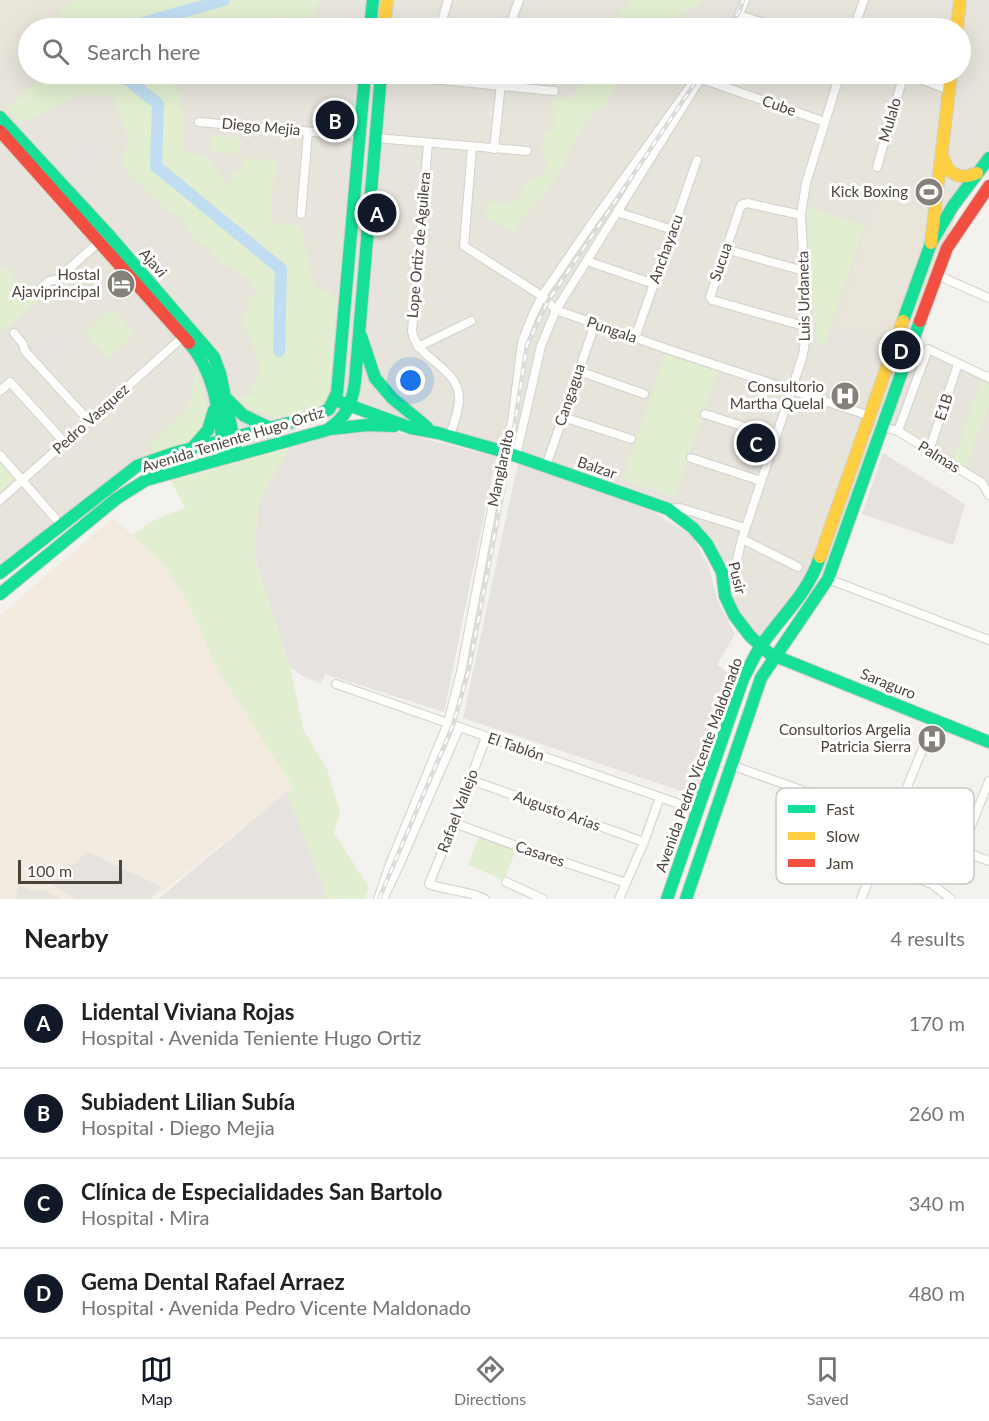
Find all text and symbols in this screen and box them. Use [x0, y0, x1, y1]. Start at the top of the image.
search box [18, 18, 971, 84]
icon: search [39, 35, 72, 68]
text: Search here [87, 38, 200, 65]
street label: Cube [760, 91, 799, 119]
street label: Mulalo [874, 96, 904, 144]
pin: B [316, 98, 354, 142]
street label: Diego Mejia [221, 114, 301, 138]
street label: Lope Ortiz de Aguilera [403, 171, 433, 319]
sports icon: Kick Boxing [913, 176, 945, 208]
place label: Kick Boxing [831, 182, 908, 200]
pin: A [358, 190, 397, 236]
street label: Anchayacu [644, 212, 686, 286]
street label: Sucua [705, 240, 735, 283]
street label: Ajavi [136, 244, 171, 280]
street label: Luis Urdaneta [793, 251, 813, 341]
place label: Hostal Ajaviprincipal [12, 265, 100, 300]
hotel icon: Hostal Ajaviprincipal [105, 268, 137, 300]
street label: Pungala [585, 312, 640, 346]
pin: D [882, 328, 920, 372]
street label: Cangagua [550, 361, 588, 428]
your location [396, 366, 425, 395]
place label: Consultorio Martha Quelal [730, 377, 824, 412]
street label: Pedro Vasquez [49, 379, 132, 457]
hospital icon: Consultorio Martha Quelal [829, 380, 861, 412]
street label: E1B [930, 391, 956, 422]
street label: Avenida Teniente Hugo Ortiz [139, 403, 326, 475]
pin: C [736, 420, 776, 466]
street label: Manglaralto [483, 428, 517, 508]
street label: Palmas [915, 436, 964, 476]
street label: Balzar [575, 452, 620, 482]
street label: Pusir [725, 560, 751, 596]
street label: Avenida Pedro Vicente Maldonado [651, 655, 745, 874]
street label: Saraguro [858, 664, 919, 702]
place label: Consultorios Argelia Patricia Sierra [779, 720, 911, 755]
hospital icon: Consultorios Argelia Patricia Sierra [916, 723, 948, 755]
street label: El Tablón [486, 728, 547, 764]
street label: Rafael Vallejo [433, 766, 481, 855]
street label: Augusto Arias [511, 786, 603, 834]
legend [776, 788, 974, 884]
text: Fast [826, 799, 855, 818]
text: Slow [826, 826, 860, 845]
street label: Casares [513, 836, 567, 870]
text: Jam [826, 853, 854, 872]
scale bar [18, 857, 122, 884]
text: 100 m [27, 861, 72, 880]
text: Nearby [24, 922, 109, 954]
text: 4 results [890, 926, 965, 950]
text: Lidental Viviana Rojas [81, 998, 294, 1025]
text: A [37, 1011, 50, 1035]
text: 170 m [909, 1011, 965, 1035]
text: Hospital · Avenida Teniente Hugo Ortiz [81, 1025, 421, 1049]
text: Subiadent Lilian Subía [81, 1088, 295, 1115]
text: B [37, 1101, 50, 1125]
text: 260 m [909, 1101, 965, 1125]
text: Hospital · Diego Mejia [81, 1115, 275, 1139]
text: Clínica de Especialidades San Bartolo [81, 1178, 442, 1205]
text: C [37, 1191, 50, 1215]
text: 340 m [909, 1191, 965, 1215]
text: Hospital · Mira [81, 1205, 210, 1229]
text: Gema Dental Rafael Arraez [81, 1268, 345, 1295]
text: D [36, 1281, 51, 1305]
text: 480 m [909, 1281, 965, 1305]
text: Hospital · Avenida Pedro Vicente Maldonado [81, 1295, 471, 1319]
tab: Map [140, 1353, 173, 1408]
tab: Directions [454, 1353, 526, 1408]
tab: Saved [807, 1353, 849, 1408]

